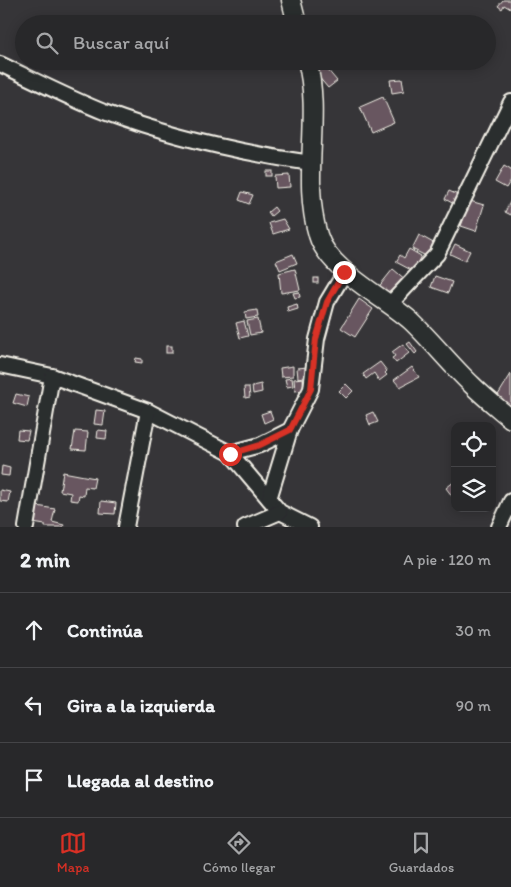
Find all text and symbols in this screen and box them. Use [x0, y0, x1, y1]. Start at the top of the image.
search box [15, 15, 496, 70]
icon: search [33, 29, 61, 57]
text: Buscar aquí [73, 31, 169, 54]
route end [333, 261, 356, 284]
map controls [451, 422, 496, 512]
button: locate [451, 422, 496, 467]
route start [219, 443, 242, 466]
button: layers [451, 467, 496, 512]
text: 2 min [20, 547, 70, 572]
text: A pie · 120 m [403, 550, 491, 569]
icon: ahead [20, 616, 48, 644]
text: Continúa [67, 619, 143, 642]
text: 30 m [455, 621, 491, 640]
icon: left [20, 691, 48, 719]
text: Gira a la izquierda [67, 694, 215, 717]
text: 90 m [456, 696, 491, 715]
icon: arrive [20, 766, 48, 794]
text: Llegada al destino [67, 769, 214, 792]
tab: Mapa [57, 829, 89, 876]
tab: Cómo llegar [203, 829, 275, 876]
tab: Guardados [389, 829, 454, 876]

